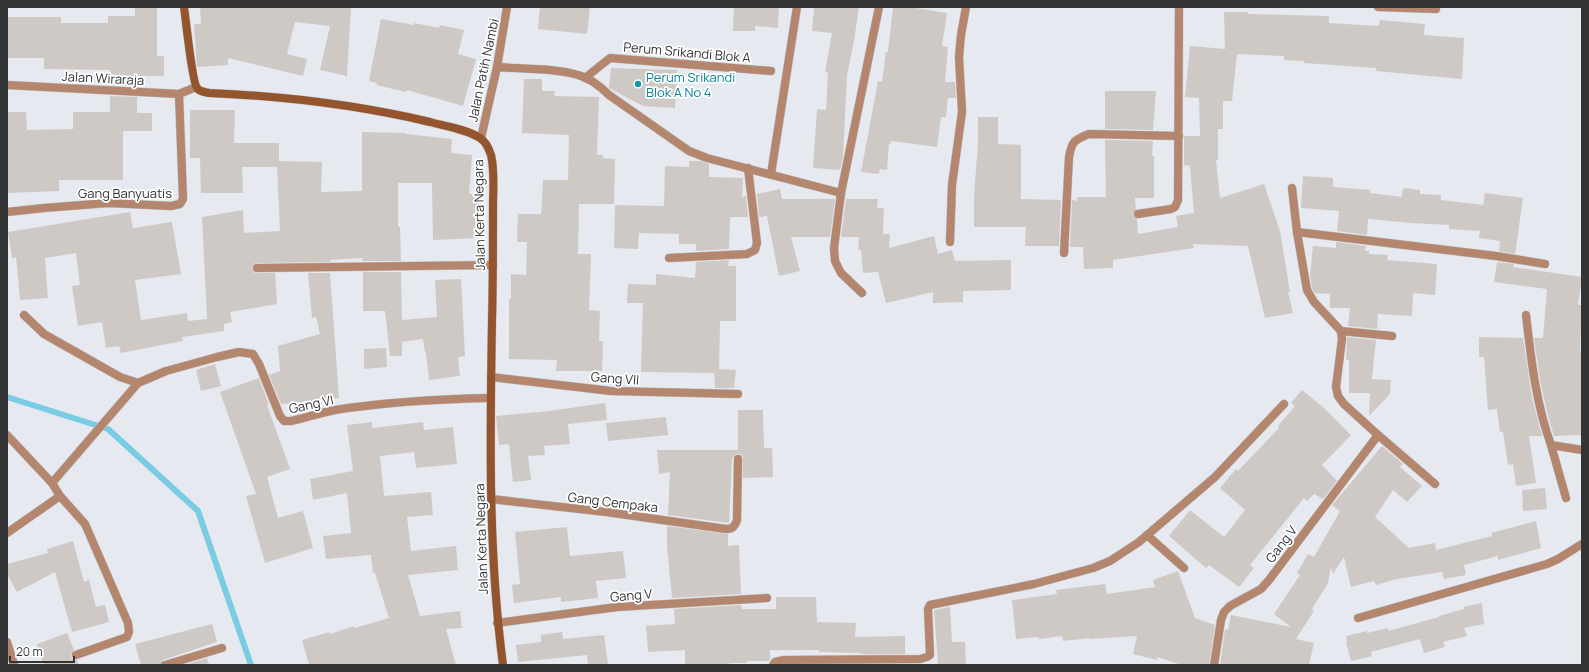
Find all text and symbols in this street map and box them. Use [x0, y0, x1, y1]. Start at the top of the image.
street label: Jalan Patih Nambi [463, 17, 503, 123]
street label: Perum Srikandi Blok A [623, 37, 751, 67]
street label: Jalan Wiraraja [61, 67, 145, 89]
place label: Perum Srikandi Blok A No 4 [646, 68, 735, 101]
marker: Perum Srikandi Blok A No 4 [633, 79, 643, 89]
street label: Jalan Kerta Negara [469, 159, 489, 271]
street label: Gang Banyuatis [78, 184, 172, 202]
street label: Gang VII [590, 367, 640, 389]
street label: Gang VI [287, 390, 335, 418]
street label: Jalan Kerta Negara [470, 483, 492, 595]
street label: Gang Cempaka [567, 488, 659, 516]
street label: Gang V [1261, 522, 1301, 566]
street label: Gang V [609, 584, 653, 606]
scale bar [10, 638, 74, 664]
text: 20 m [16, 643, 43, 660]

